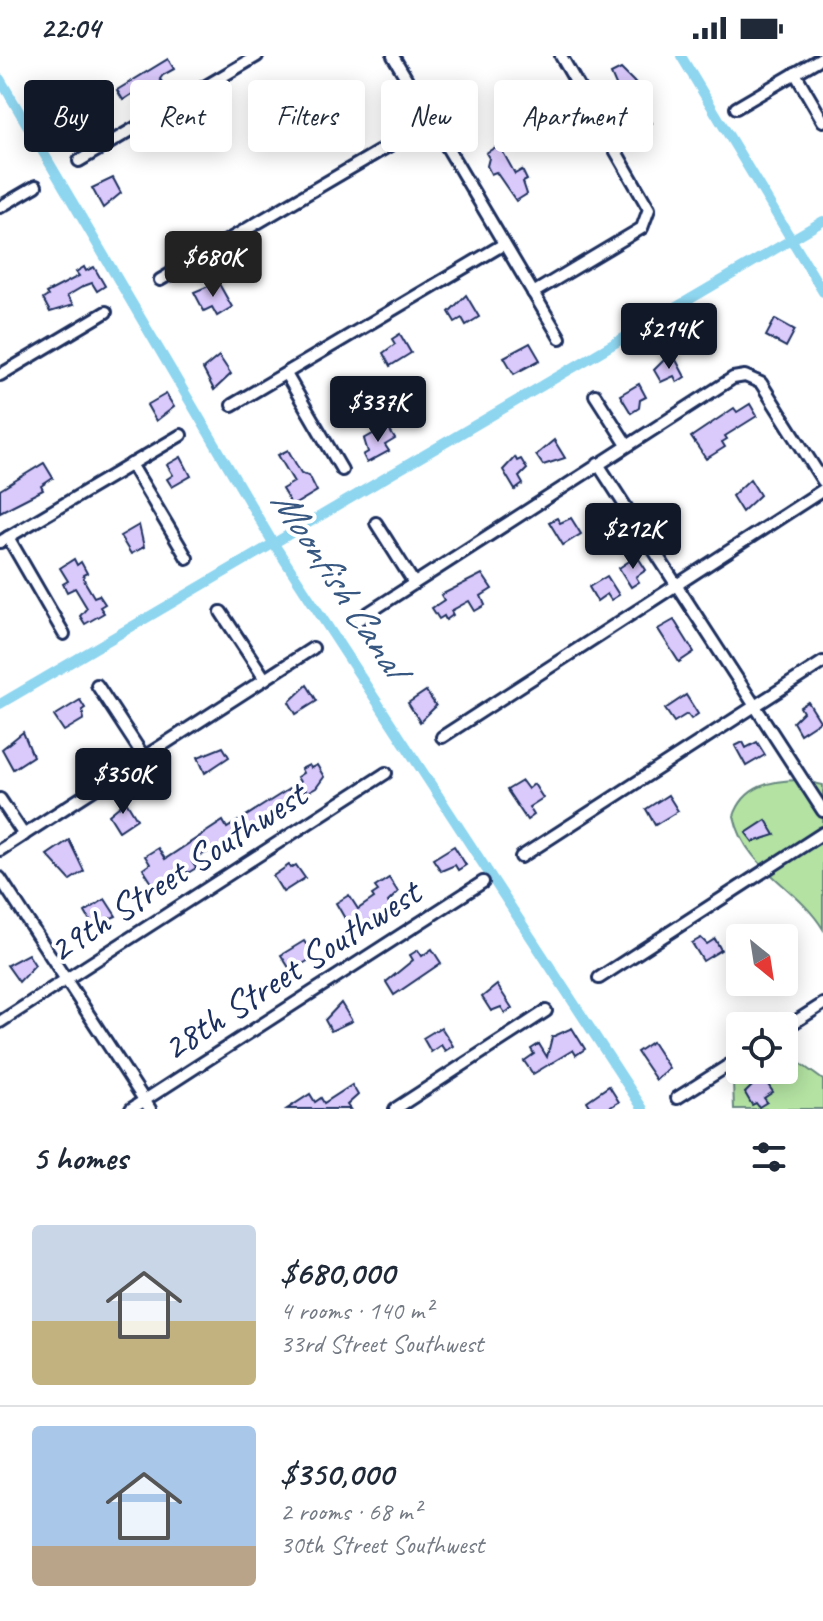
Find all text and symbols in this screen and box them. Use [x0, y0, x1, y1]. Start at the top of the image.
text: 22:04 [40, 9, 100, 47]
chip: Buy [24, 80, 114, 152]
chip: Rent [130, 80, 232, 152]
chip: Filters [248, 80, 365, 152]
chip: New [381, 80, 478, 152]
chip: Apartment [494, 80, 653, 152]
pin: $680K [157, 231, 269, 299]
text: $680K [183, 240, 243, 273]
pin: $214K [613, 303, 725, 371]
text: $214K [639, 312, 699, 345]
pin: $337K [322, 376, 434, 444]
text: $337K [348, 385, 408, 418]
water label: Moonfish Canal [260, 479, 424, 695]
pin: $212K [577, 503, 689, 571]
text: $212K [603, 512, 663, 545]
pin: $350K [67, 748, 179, 816]
text: $350K [93, 757, 153, 790]
street label: 29th Street Southwest [39, 769, 318, 973]
street label: 28th Street Southwest [153, 867, 432, 1071]
north arrow [726, 924, 798, 996]
map controls [726, 924, 798, 1084]
button: locate [726, 1012, 798, 1084]
icon: filters [747, 1135, 791, 1179]
text: 5 homes [32, 1136, 127, 1179]
text: $680,000 [280, 1251, 395, 1294]
icon: home [96, 1257, 192, 1353]
text: 4 rooms · 140 m² [280, 1294, 432, 1327]
text: 33rd Street Southwest [280, 1327, 483, 1360]
text: $350,000 [280, 1452, 393, 1495]
icon: home [96, 1458, 192, 1554]
text: 2 rooms · 68 m² [280, 1495, 421, 1528]
text: 30th Street Southwest [280, 1528, 484, 1561]

